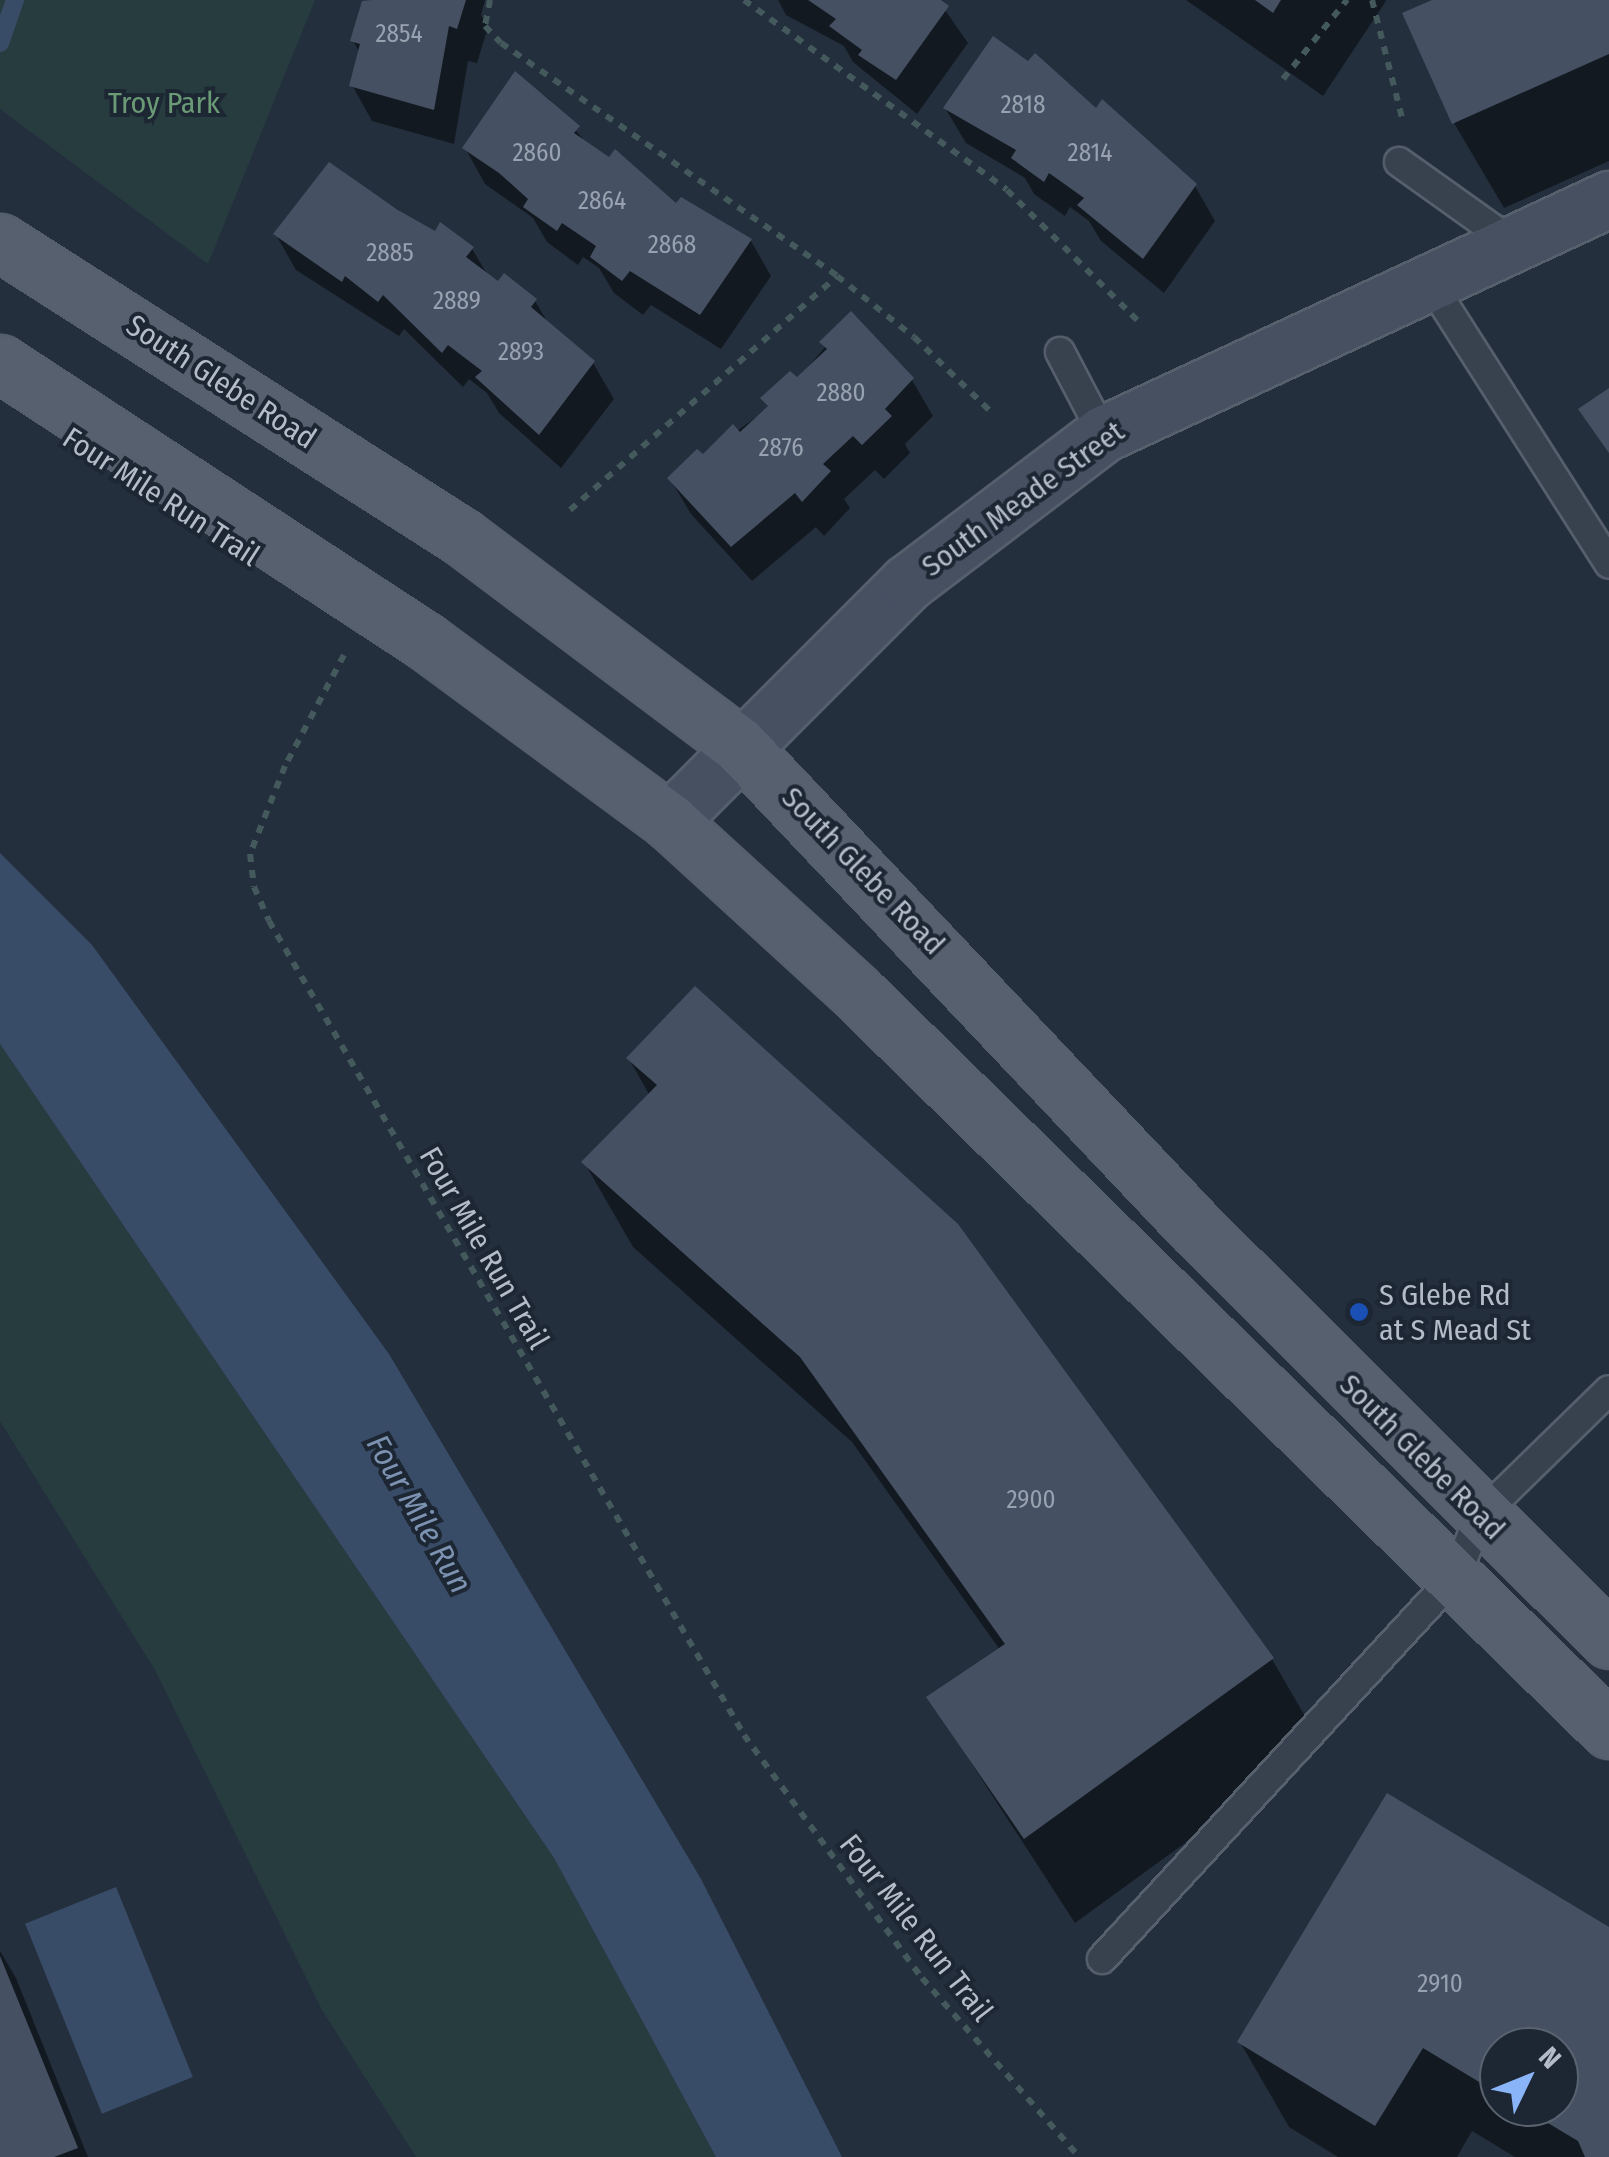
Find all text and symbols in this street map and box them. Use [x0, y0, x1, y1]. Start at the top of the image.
house number: 2854 [375, 19, 423, 49]
park label: Troy Park [108, 85, 220, 121]
house number: 2818 [1000, 90, 1046, 120]
house number: 2860 [513, 138, 561, 168]
house number: 2814 [1068, 138, 1112, 168]
house number: 2864 [578, 186, 626, 216]
house number: 2868 [648, 230, 696, 260]
house number: 2885 [366, 238, 414, 268]
house number: 2889 [433, 286, 481, 316]
street label: South Glebe Road [119, 307, 323, 457]
house number: 2893 [498, 337, 544, 367]
house number: 2880 [816, 378, 866, 408]
street label: South Meade Street [915, 414, 1131, 584]
street label: Four Mile Run Trail [56, 420, 266, 574]
house number: 2876 [758, 433, 804, 463]
street label: South Glebe Road [774, 780, 952, 962]
street label: Four Mile Run Trail [412, 1141, 556, 1355]
place label: S Glebe Rd at S Mead St [1379, 1277, 1531, 1348]
marker: S Glebe Rd at S Mead St [1348, 1301, 1370, 1323]
street label: South Glebe Road [1332, 1367, 1512, 1547]
water label: Four Mile Run [358, 1428, 480, 1600]
house number: 2900 [1006, 1485, 1056, 1515]
street label: Four Mile Run Trail [832, 1827, 1000, 2029]
house number: 2910 [1417, 1969, 1463, 1999]
north arrow [1479, 2027, 1579, 2127]
text: N [1532, 2040, 1568, 2075]

